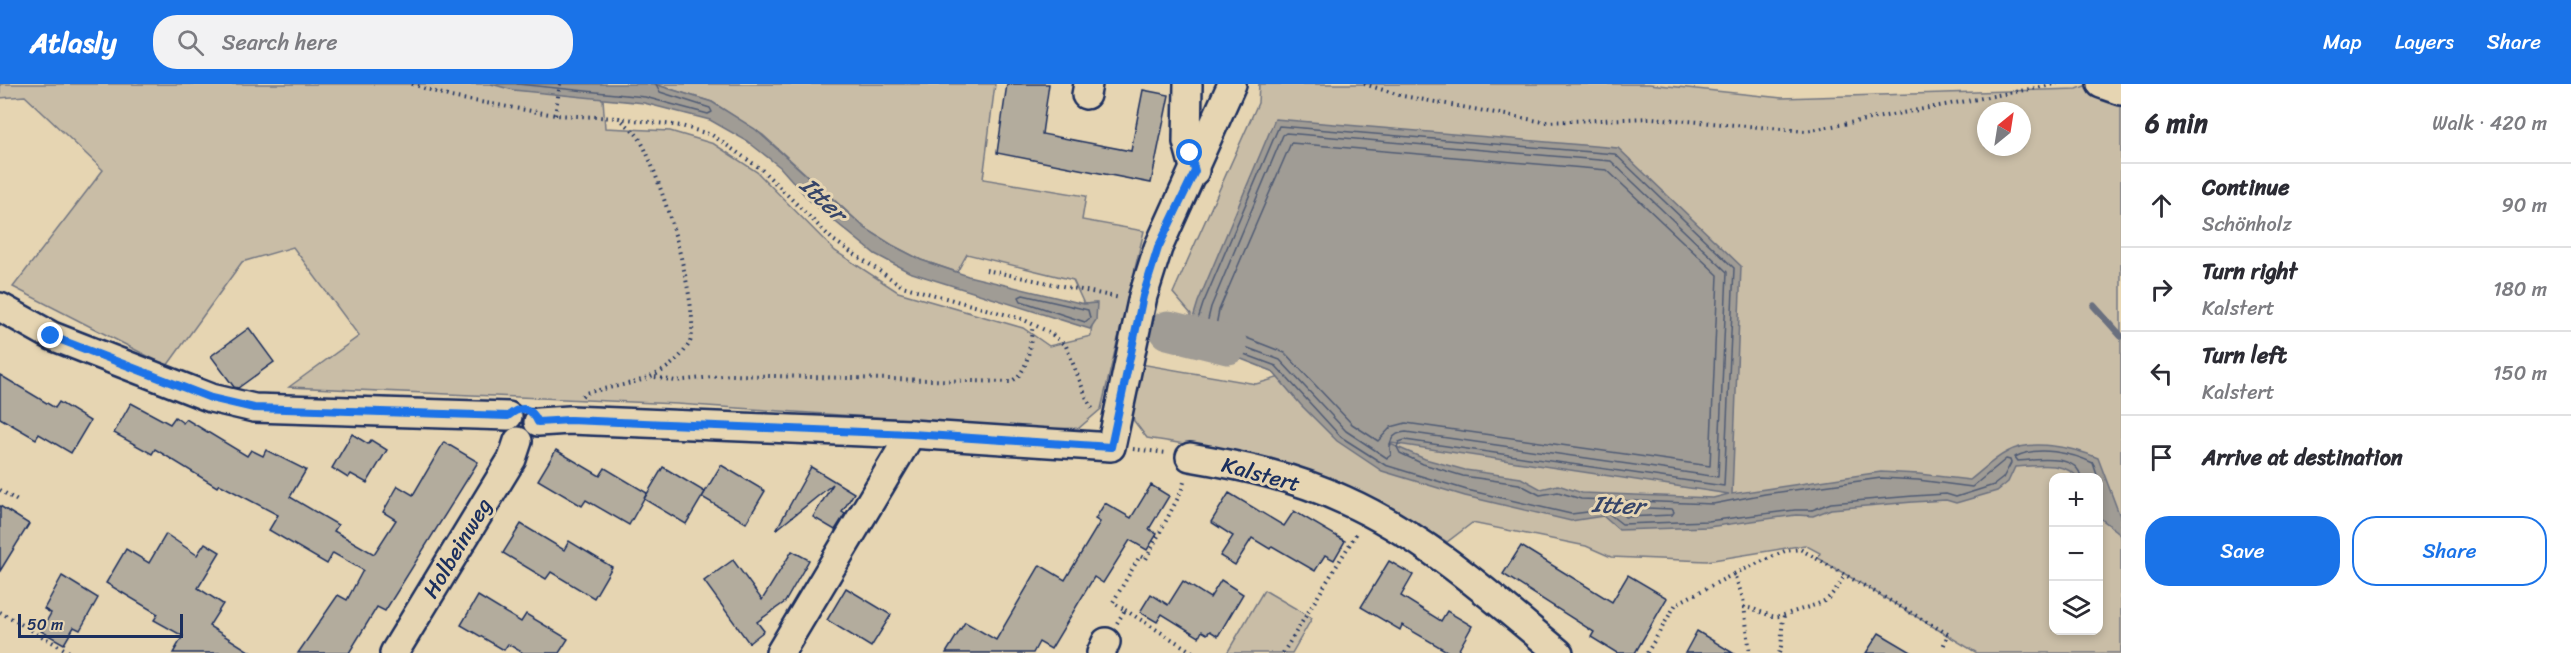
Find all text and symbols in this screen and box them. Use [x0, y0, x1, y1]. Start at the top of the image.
search box [153, 15, 573, 69]
text: Atlasly [30, 18, 117, 67]
text: Search here [222, 23, 338, 62]
text: Map [2323, 23, 2362, 61]
text: Layers [2395, 23, 2454, 61]
text: Share [2487, 23, 2541, 61]
icon: search [174, 26, 207, 59]
text: 6 min [2145, 100, 2208, 146]
north arrow [1977, 102, 2031, 156]
text: Walk · 420 m [2432, 106, 2547, 141]
route start [1176, 139, 1202, 165]
water label: Itter [789, 165, 859, 235]
text: Continue [2202, 168, 2290, 207]
text: 90 m [2502, 188, 2547, 223]
icon: ahead [2145, 189, 2178, 222]
text: Schönholz [2202, 207, 2292, 242]
text: Turn right [2202, 252, 2297, 291]
text: 180 m [2493, 272, 2547, 307]
icon: right [2145, 273, 2178, 306]
text: Kalstert [2202, 291, 2274, 326]
route end [37, 322, 63, 348]
text: Turn left [2202, 336, 2287, 375]
text: 150 m [2493, 356, 2547, 391]
icon: left [2145, 357, 2178, 390]
text: Kalstert [2202, 375, 2274, 410]
text: Arrive at destination [2202, 438, 2403, 477]
icon: arrive [2145, 441, 2178, 474]
street label: Kalstert [1217, 445, 1305, 503]
map controls [2049, 473, 2103, 635]
button: + [2049, 473, 2103, 527]
water label: Itter [1590, 483, 1649, 528]
street label: Holbeinweg [412, 490, 502, 606]
button: Save [2145, 516, 2340, 586]
button: Share [2352, 516, 2547, 586]
button: − [2049, 527, 2103, 581]
button: layers [2049, 581, 2103, 635]
text: 50 m [27, 610, 63, 639]
scale bar [18, 611, 183, 638]

